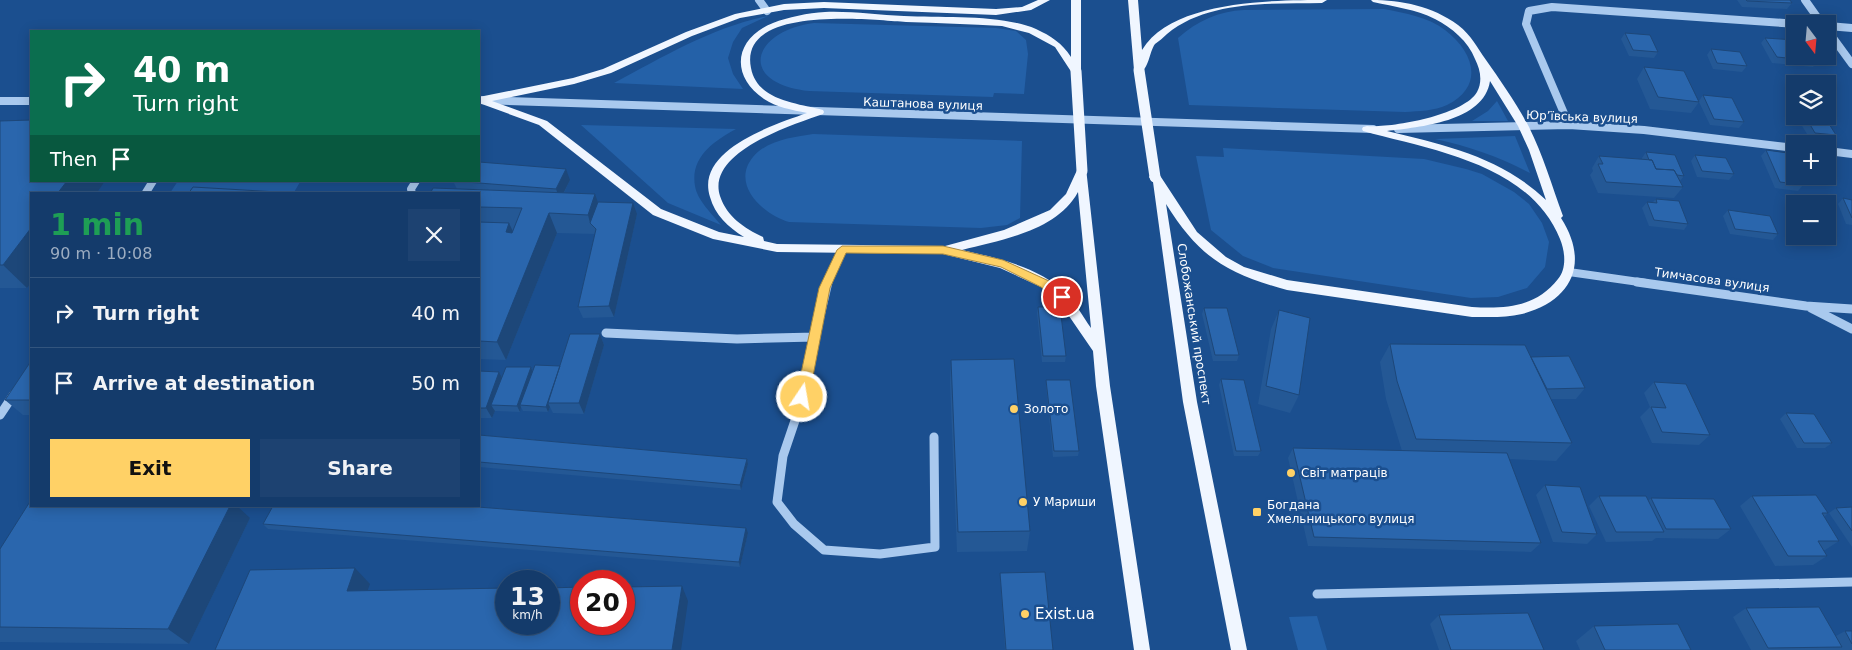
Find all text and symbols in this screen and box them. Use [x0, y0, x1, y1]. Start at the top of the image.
north arrow [1786, 15, 1836, 65]
map controls [1786, 15, 1836, 245]
icon: right [50, 50, 115, 115]
text: 40 m [133, 50, 230, 90]
button: layers [1786, 75, 1836, 125]
text: Turn right [133, 91, 238, 116]
street label: Каштанова вулиця [863, 95, 983, 113]
street label: Юрʼївська вулиця [1526, 108, 1638, 126]
button: + [1786, 135, 1836, 185]
icon: arrive [107, 145, 135, 173]
text: Then [50, 148, 97, 170]
button: − [1786, 195, 1836, 245]
text: 1 min [50, 207, 144, 242]
button: close [408, 209, 460, 261]
street label: Слобожанський проспект [1174, 242, 1214, 406]
text: 90 m · 10:08 [50, 244, 152, 263]
street label: Тимчасова вулиця [1653, 265, 1770, 295]
pin [1041, 276, 1083, 318]
icon: arrive [1048, 283, 1076, 311]
icon: right [50, 299, 78, 327]
text: Turn right [93, 302, 199, 324]
text: 40 m [411, 302, 460, 324]
icon: arrive [50, 369, 78, 397]
position arrow [775, 370, 827, 422]
text: Arrive at destination [93, 372, 315, 394]
text: 50 m [411, 372, 460, 394]
place label: Золото [1024, 402, 1068, 416]
marker: Золото [1008, 403, 1020, 415]
button: Exit [50, 439, 250, 497]
button: Share [260, 439, 460, 497]
place label: Світ матраців [1301, 466, 1388, 480]
marker: Світ матраців [1285, 467, 1297, 479]
place label: У Мариши [1033, 495, 1096, 509]
marker: У Мариши [1017, 496, 1029, 508]
place label: Богдана Хмельницького вулиця [1267, 498, 1414, 526]
marker: Богдана Хмельницького вулиця [1251, 506, 1263, 518]
speed limit sign: 20 [570, 570, 635, 635]
text: 13 [510, 582, 545, 611]
place label: Exist.ua [1035, 605, 1095, 623]
text: km/h [512, 608, 543, 622]
marker: Exist.ua [1019, 608, 1031, 620]

